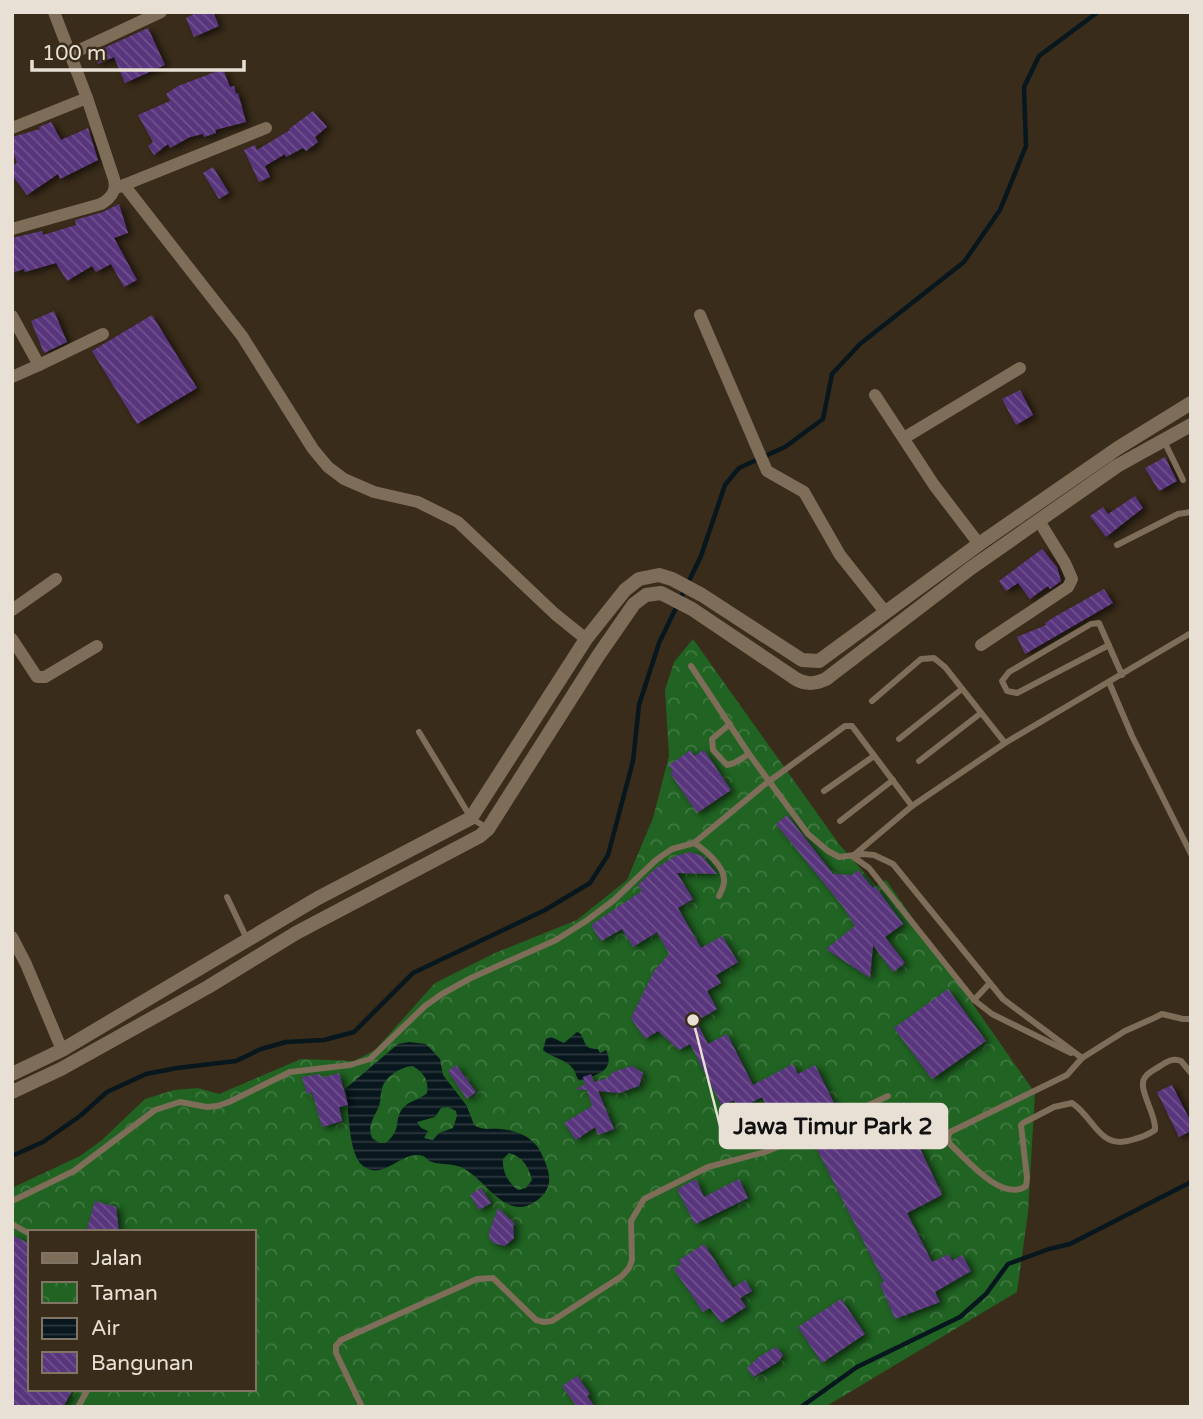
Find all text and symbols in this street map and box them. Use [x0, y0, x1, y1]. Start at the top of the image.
scale bar [32, 28, 243, 72]
text: 100 m [42, 41, 106, 66]
callout: Jawa Timur Park 2 [720, 1104, 947, 1148]
text: Jawa Timur Park 2 [732, 1113, 933, 1141]
legend [28, 1230, 256, 1391]
text: Jalan [91, 1246, 142, 1271]
text: Taman [91, 1281, 158, 1306]
text: Air [91, 1316, 120, 1341]
text: Bangunan [91, 1351, 194, 1376]

